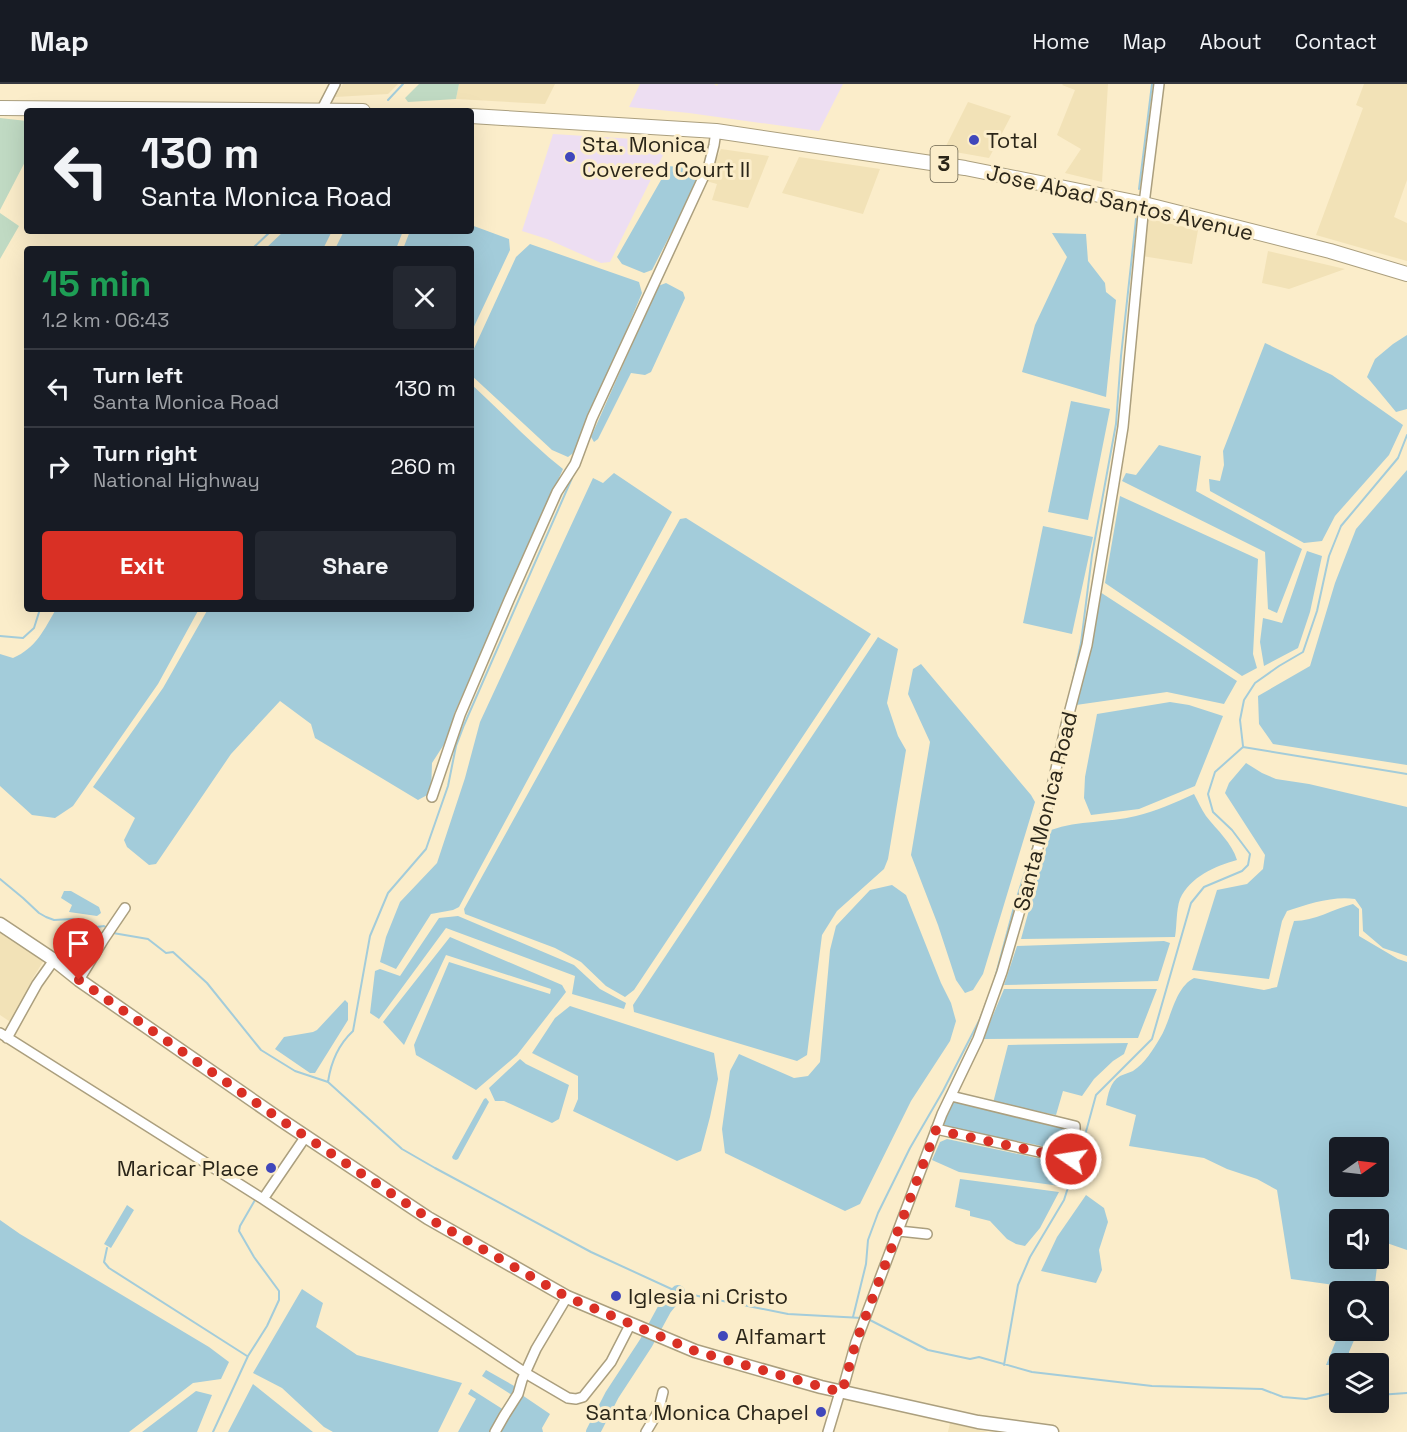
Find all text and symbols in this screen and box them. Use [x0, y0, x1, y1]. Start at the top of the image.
text: Map [30, 23, 89, 59]
text: Home [1032, 28, 1090, 55]
text: Map [1123, 28, 1167, 55]
text: About [1200, 28, 1262, 55]
text: Contact [1295, 28, 1377, 55]
place label: Total [986, 126, 1038, 154]
text: 130 m [141, 127, 259, 180]
place label: Sta. Monica Covered Court II [582, 130, 750, 183]
icon: left [42, 132, 120, 210]
marker: Total [967, 133, 981, 147]
road number: 3 [930, 146, 958, 182]
marker: Sta. Monica Covered Court II [563, 150, 577, 164]
street label: Jose Abad Santos Avenue [984, 158, 1256, 246]
text: Santa Monica Road [141, 179, 392, 214]
text: 15 min [42, 261, 152, 307]
button: close [393, 266, 456, 329]
text: 1.2 km · 06:43 [42, 307, 169, 333]
text: Turn left [93, 361, 183, 389]
icon: left [42, 372, 75, 405]
text: 130 m [395, 374, 456, 402]
text: Santa Monica Road [93, 389, 279, 415]
text: Turn right [93, 439, 198, 467]
icon: right [42, 450, 75, 483]
text: 260 m [391, 452, 456, 480]
text: National Highway [93, 467, 260, 493]
button: Exit [42, 531, 243, 600]
button: Share [255, 531, 456, 600]
street label: Santa Monica Road [1007, 708, 1083, 914]
pin [53, 918, 104, 980]
icon: arrive [62, 927, 95, 960]
position arrow [1039, 1127, 1103, 1191]
north arrow [1329, 1137, 1389, 1197]
map controls [1329, 1137, 1389, 1413]
place label: Maricar Place [117, 1154, 259, 1182]
marker: Maricar Place [264, 1161, 278, 1175]
button: sound [1329, 1209, 1389, 1269]
button: search [1329, 1281, 1389, 1341]
place label: Iglesia ni Cristo [628, 1282, 788, 1310]
marker: Iglesia ni Cristo [609, 1289, 623, 1303]
place label: Alfamart [735, 1322, 826, 1350]
marker: Alfamart [716, 1329, 730, 1343]
button: layers [1329, 1353, 1389, 1413]
place label: Santa Monica Chapel [586, 1398, 809, 1426]
marker: Santa Monica Chapel [814, 1405, 828, 1419]

